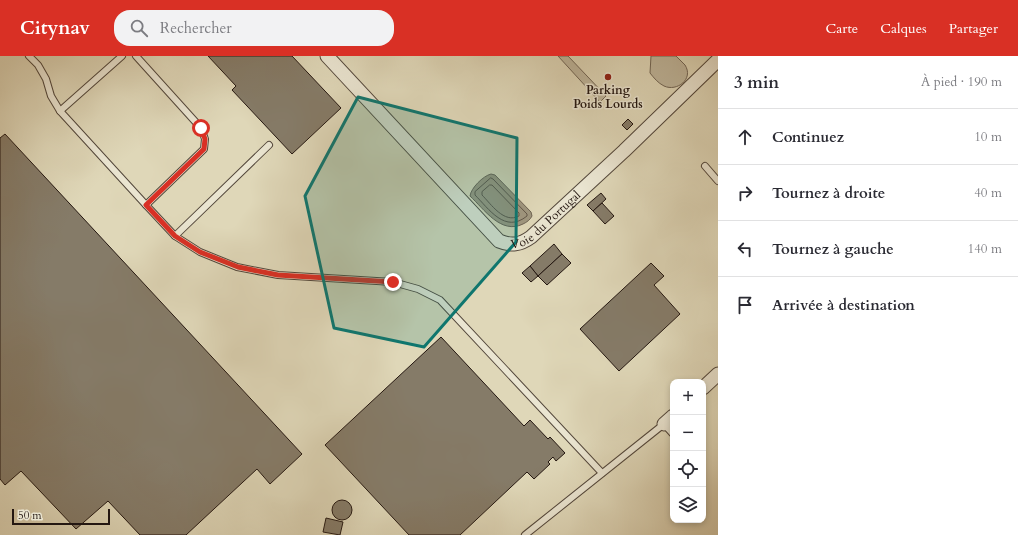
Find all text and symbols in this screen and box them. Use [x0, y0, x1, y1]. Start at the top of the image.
search box [114, 10, 394, 46]
text: Citynav [20, 15, 90, 41]
icon: search [128, 17, 150, 39]
text: Rechercher [160, 18, 232, 38]
text: Carte [826, 19, 858, 38]
text: Calques [880, 19, 927, 38]
text: Partager [949, 19, 998, 38]
text: 3 min [734, 71, 779, 94]
marker: Parking Poids Lourds [603, 72, 613, 82]
text: À pied · 190 m [921, 73, 1002, 91]
place label: Parking Poids Lourds [573, 82, 643, 112]
route start [192, 119, 210, 137]
icon: ahead [734, 126, 756, 148]
text: Continuez [772, 127, 844, 147]
text: 10 m [974, 128, 1002, 146]
icon: right [734, 182, 756, 204]
text: Tournez à droite [772, 183, 885, 203]
text: 40 m [974, 184, 1002, 202]
street label: Voie du Portugal [510, 187, 584, 252]
icon: left [734, 238, 756, 260]
text: Tournez à gauche [772, 239, 894, 259]
text: 140 m [968, 240, 1002, 258]
route end [384, 273, 402, 291]
icon: arrive [734, 294, 756, 316]
text: Arrivée à destination [772, 295, 915, 315]
map controls [670, 379, 706, 523]
button: + [670, 379, 706, 415]
button: − [670, 415, 706, 451]
button: locate [670, 451, 706, 487]
button: layers [670, 487, 706, 523]
scale bar [12, 507, 110, 526]
text: 50 m [18, 508, 42, 523]

